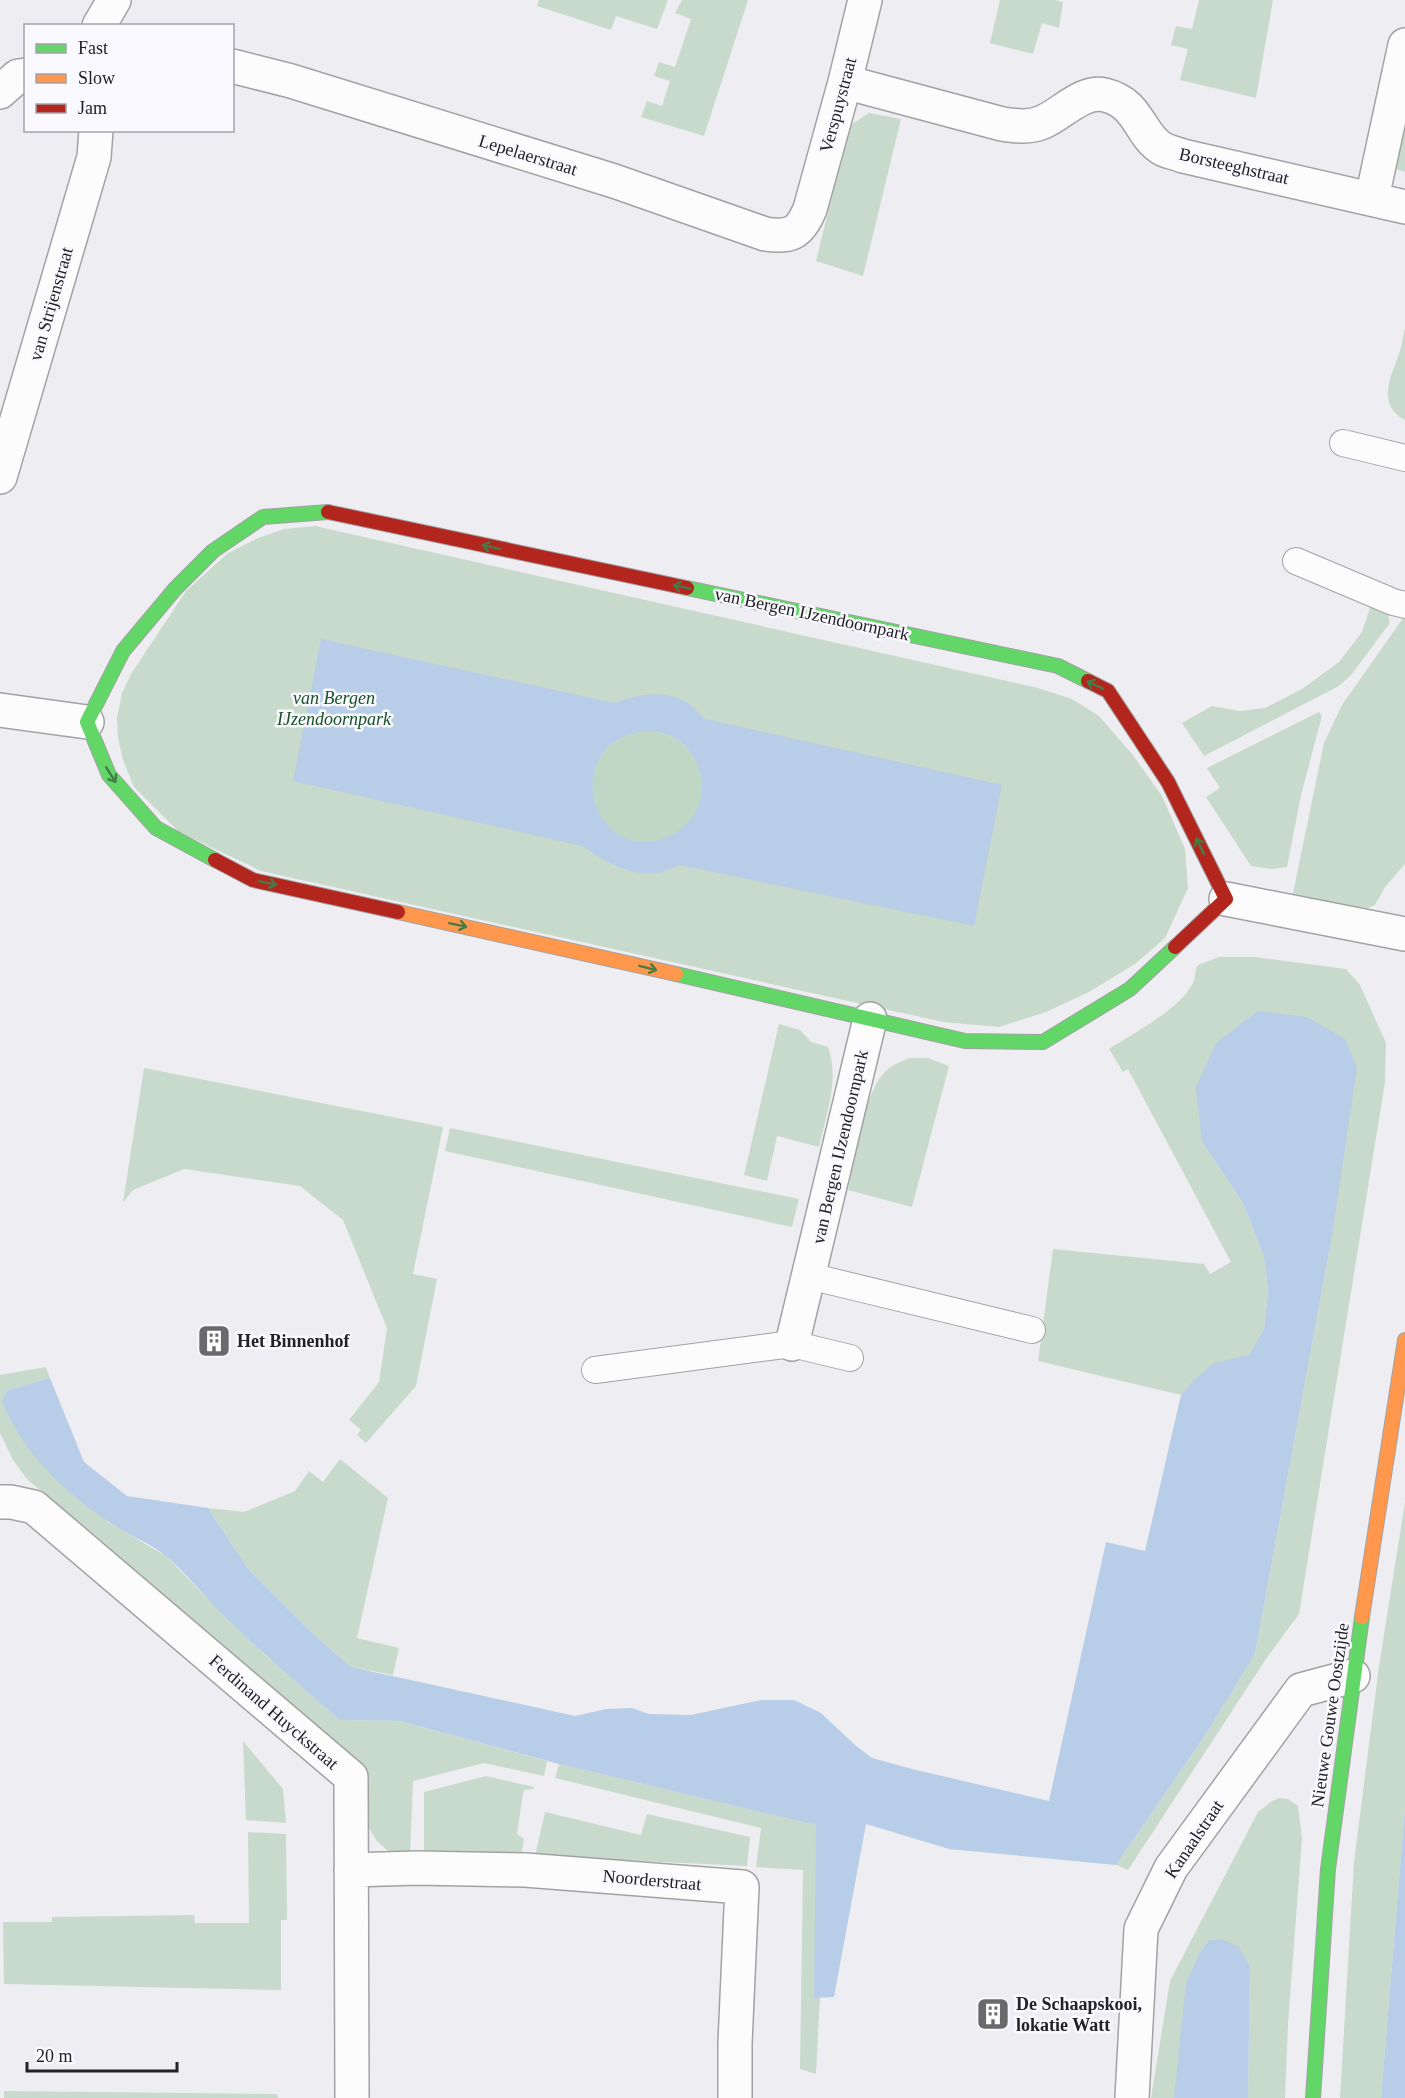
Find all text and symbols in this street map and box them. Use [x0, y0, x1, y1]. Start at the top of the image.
legend [24, 24, 234, 132]
text: Fast [78, 38, 108, 58]
street label: Verspuystraat [816, 55, 860, 155]
text: Slow [78, 68, 115, 88]
text: Jam [78, 98, 107, 118]
street label: Lepelaerstraat [476, 131, 580, 179]
street label: Borsteeghstraat [1177, 144, 1291, 188]
street label: van Strijenstraat [25, 245, 77, 363]
one-way arrow [482, 540, 501, 552]
one-way arrow [673, 581, 692, 592]
street label: van Bergen IJzendoornpark [713, 584, 911, 644]
one-way arrow [1087, 678, 1105, 690]
park label: van Bergen IJzendoornpark [276, 688, 392, 729]
one-way arrow [106, 766, 118, 783]
one-way arrow [1194, 838, 1205, 856]
one-way arrow [258, 878, 277, 890]
one-way arrow [448, 920, 467, 931]
one-way arrow [639, 963, 658, 975]
street label: van Bergen IJzendoornpark [808, 1048, 872, 1246]
building icon: Het Binnenhof [196, 1323, 232, 1359]
place label: Het Binnenhof [237, 1331, 351, 1351]
street label: Nieuwe Gouwe Oostzijde [1307, 1622, 1353, 1808]
street label: Ferdinand Huyckstraat [205, 1651, 343, 1773]
street label: Kanaalstraat [1161, 1796, 1227, 1882]
street label: Noorderstraat [602, 1866, 702, 1894]
place label: De Schaapskooi, lokatie Watt [1016, 1994, 1142, 2035]
building icon: De Schaapskooi, lokatie Watt [975, 1996, 1011, 2032]
scale bar [27, 2035, 177, 2073]
text: 20 m [36, 2046, 73, 2066]

